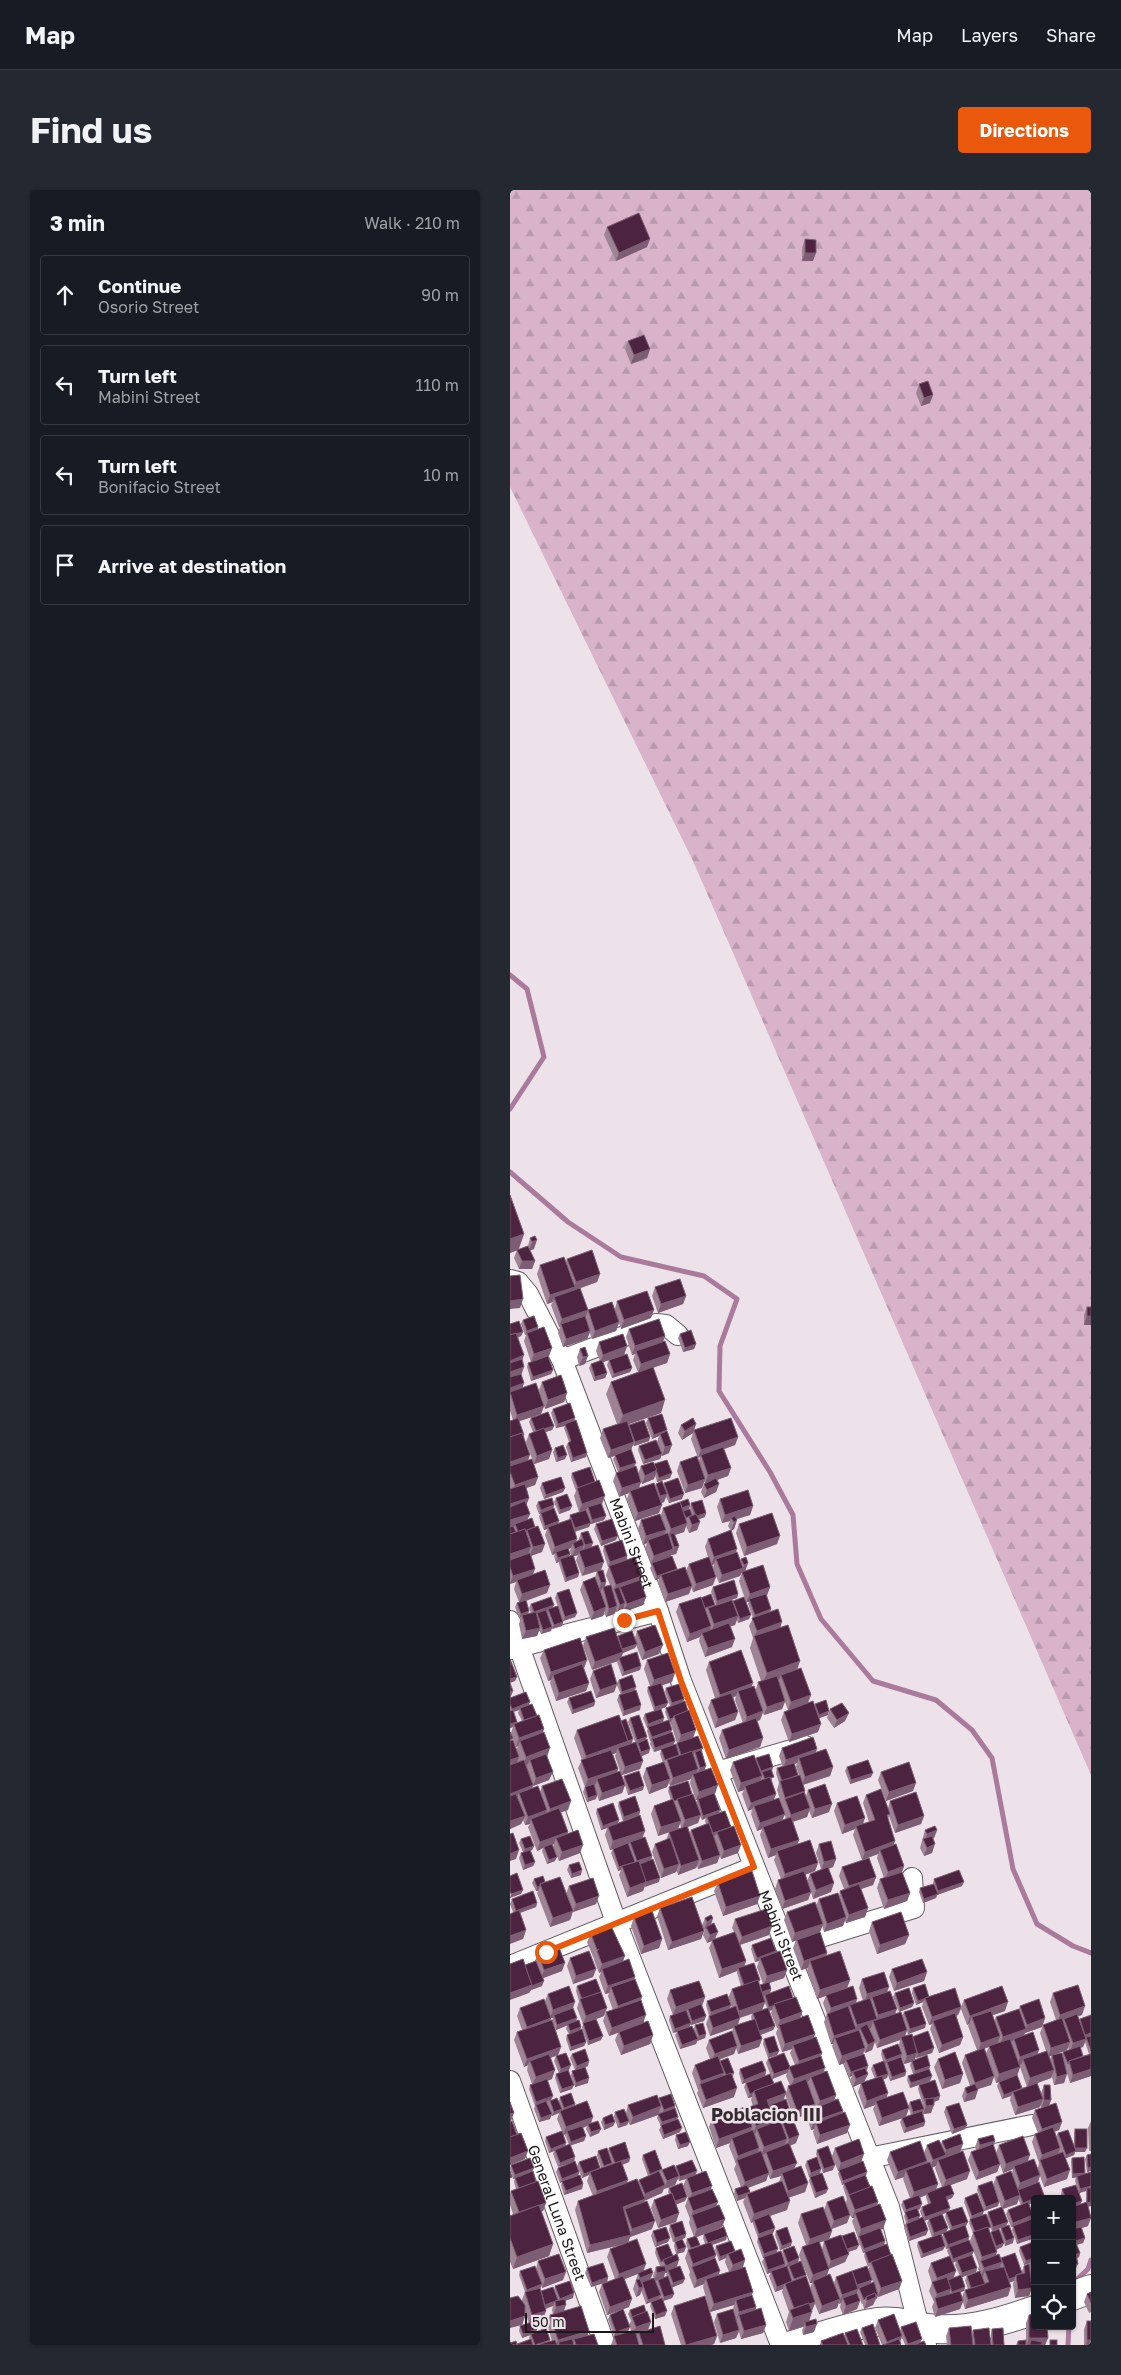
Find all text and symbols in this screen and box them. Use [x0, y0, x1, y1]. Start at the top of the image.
text: Map [25, 20, 75, 49]
text: Map [896, 24, 933, 46]
text: Layers [961, 24, 1018, 46]
text: Share [1046, 24, 1096, 46]
button: Directions [958, 107, 1091, 153]
text: Find us [30, 109, 152, 151]
text: 3 min [50, 210, 105, 236]
text: Walk · 210 m [364, 213, 460, 233]
text: Continue [98, 274, 181, 297]
icon: ahead [51, 281, 79, 309]
text: 90 m [421, 285, 459, 305]
text: Osorio Street [98, 297, 199, 317]
text: Turn left [98, 364, 177, 387]
icon: left [51, 371, 79, 399]
text: 110 m [415, 375, 459, 395]
text: Mabini Street [98, 387, 200, 407]
text: Turn left [98, 454, 177, 477]
icon: left [51, 461, 79, 489]
text: 10 m [423, 465, 459, 485]
text: Bonifacio Street [98, 477, 221, 497]
icon: arrive [51, 551, 79, 579]
text: Arrive at destination [98, 554, 286, 577]
street label: Mabini Street [606, 1495, 658, 1591]
route end [613, 1609, 636, 1632]
street label: Mabini Street [756, 1887, 808, 1983]
route start [535, 1941, 558, 1964]
district label: Poblacion III [711, 2103, 821, 2125]
street label: General Luna Street [525, 2142, 590, 2283]
map controls [1031, 2195, 1076, 2330]
button: + [1031, 2195, 1076, 2240]
button: − [1031, 2240, 1076, 2285]
button: locate [1031, 2285, 1076, 2330]
scale bar [525, 2310, 654, 2333]
text: 50 m [532, 2313, 565, 2330]

